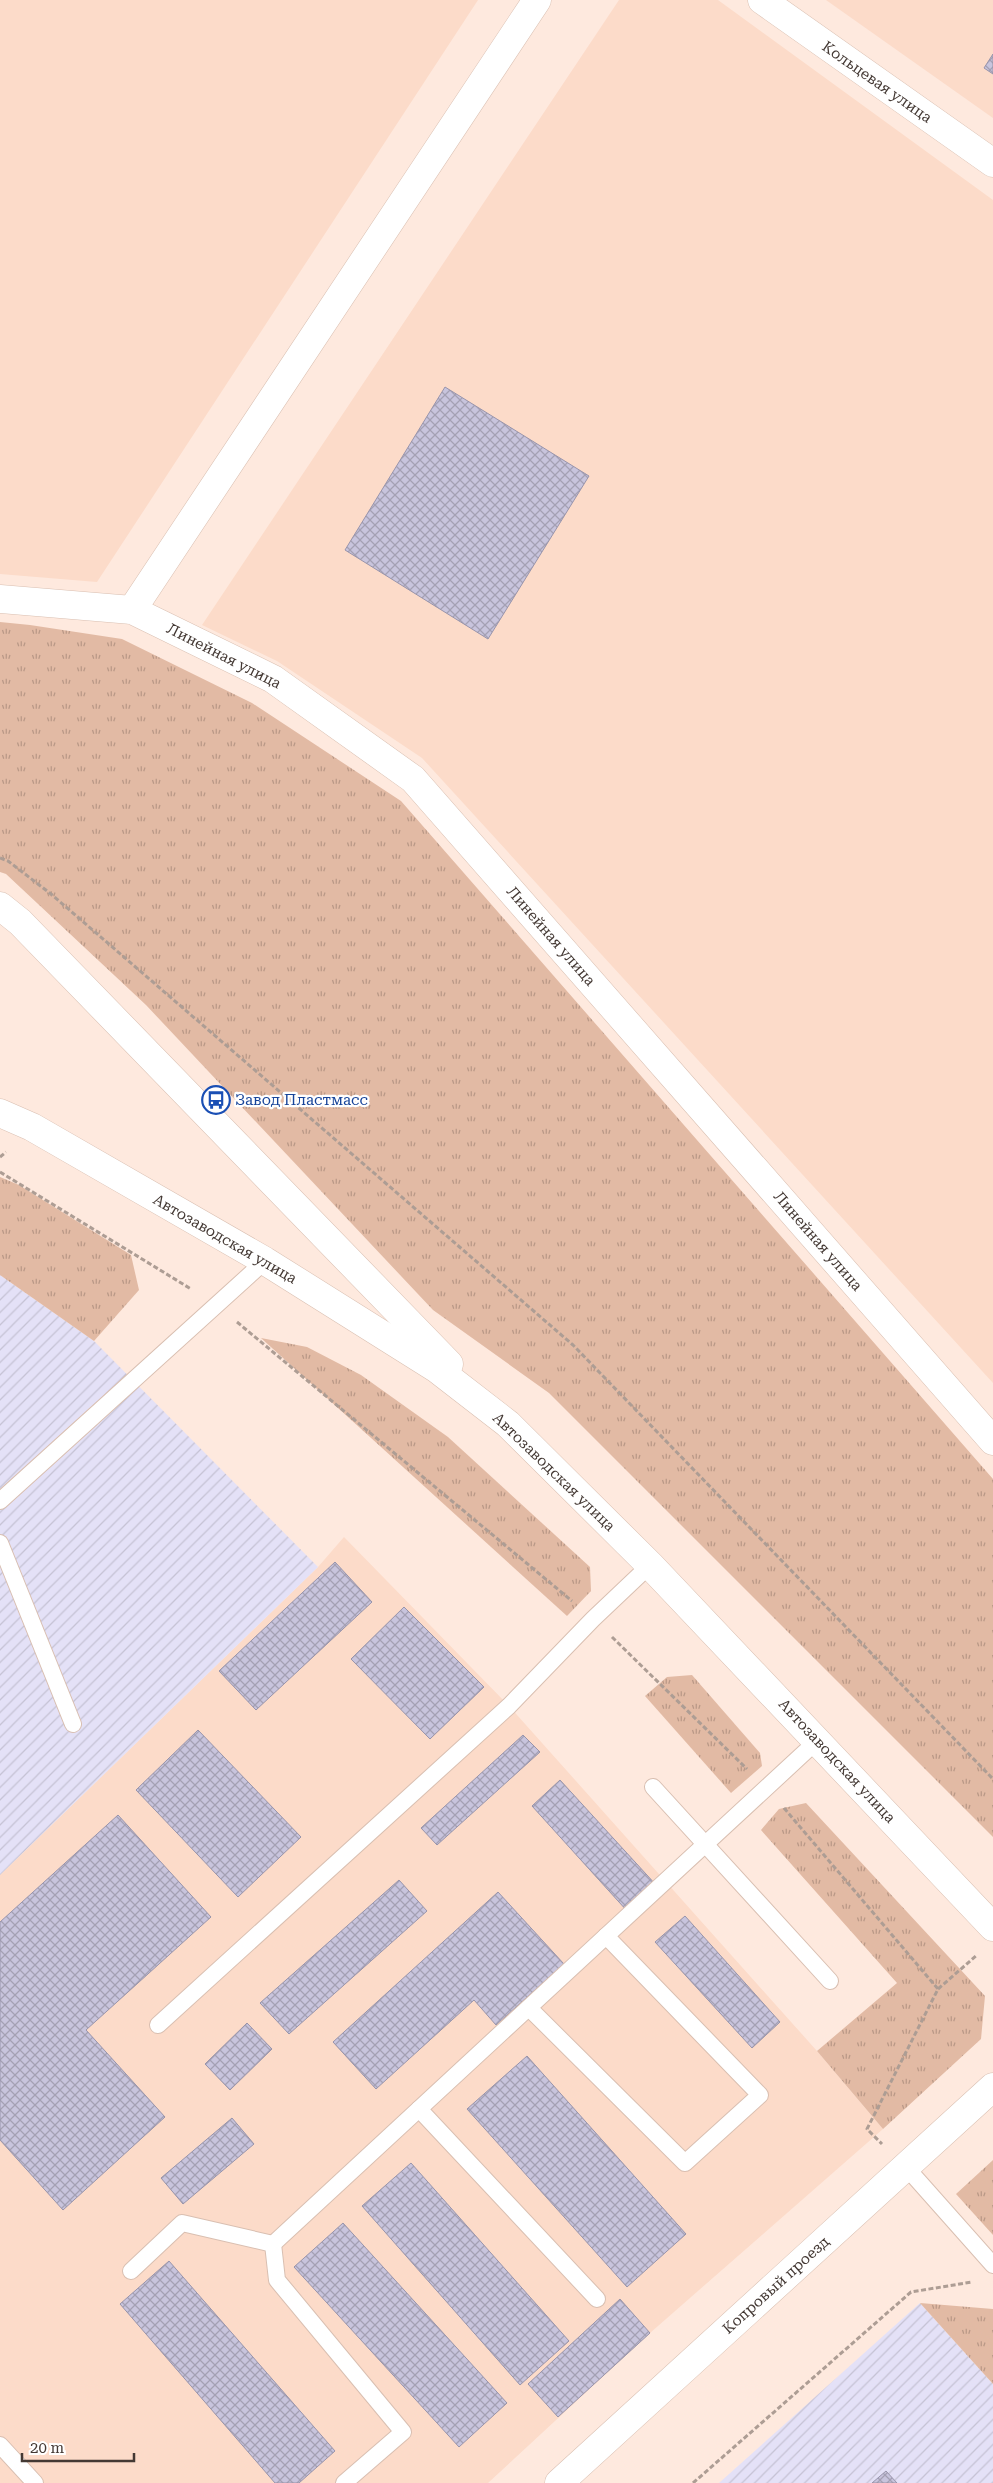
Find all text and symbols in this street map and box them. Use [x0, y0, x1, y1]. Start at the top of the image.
street label: Кольцевая улица [819, 37, 935, 127]
street label: Линейная улица [164, 619, 284, 693]
street label: Линейная улица [503, 883, 599, 989]
bus stop icon: Завод Пластмасс [201, 1085, 231, 1115]
place label: Завод Пластмасс [235, 1091, 368, 1109]
street label: Линейная улица [770, 1188, 866, 1294]
street label: Автозаводская улица [150, 1190, 300, 1288]
street label: Автозаводская улица [489, 1409, 619, 1535]
street label: Автозаводская улица [775, 1695, 899, 1827]
street label: Копровый проезд [719, 2232, 833, 2338]
scale bar [22, 2430, 135, 2462]
text: 20 m [30, 2439, 65, 2457]

